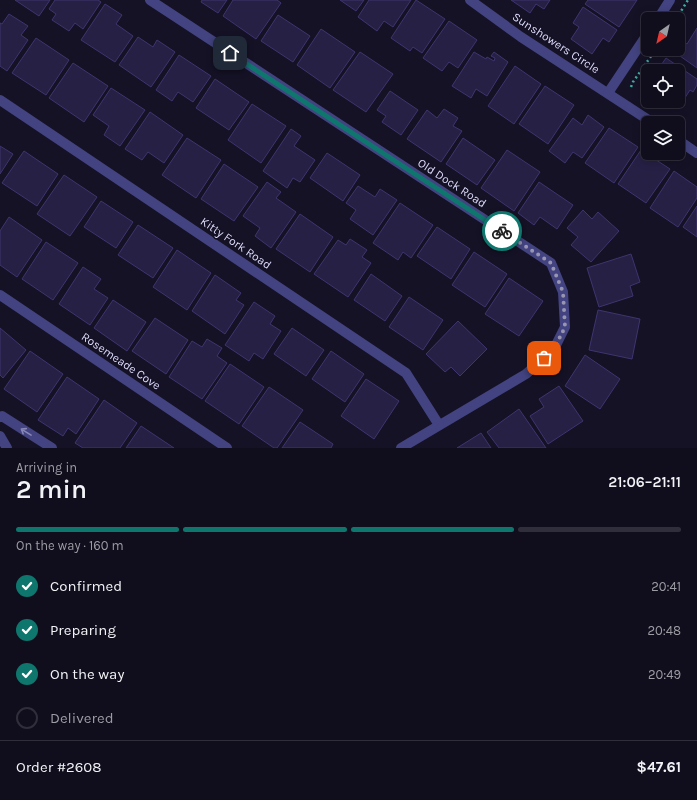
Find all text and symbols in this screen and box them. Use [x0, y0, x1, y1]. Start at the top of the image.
street label: Sunshowers Circle [510, 10, 602, 76]
north arrow [641, 12, 685, 56]
map controls [641, 12, 685, 160]
pin [213, 36, 247, 70]
icon: home [219, 42, 241, 64]
button: locate [641, 64, 685, 108]
button: layers [641, 116, 685, 160]
street label: Old Dock Road [415, 156, 489, 210]
courier [482, 211, 522, 251]
street label: Kitty Fork Road [198, 214, 274, 272]
icon: bike [491, 220, 513, 242]
street label: Rosemeade Cove [79, 329, 163, 393]
pin [527, 341, 561, 375]
icon: bag [533, 347, 555, 369]
one-way arrow [21, 427, 32, 436]
text: Arriving in [16, 460, 77, 475]
text: 21:06–21:11 [608, 473, 681, 491]
text: 2 min [16, 474, 87, 505]
text: On the way · 160 m [16, 538, 124, 553]
icon: check [16, 575, 38, 597]
text: Confirmed [50, 577, 122, 595]
text: 20:41 [651, 579, 681, 594]
icon: check [16, 619, 38, 641]
text: Preparing [50, 621, 116, 639]
text: 20:48 [648, 623, 681, 638]
icon: check [16, 663, 38, 685]
text: On the way [50, 665, 124, 683]
text: 20:49 [648, 667, 681, 682]
text: Delivered [50, 709, 114, 727]
text: Order #2608 [16, 758, 101, 776]
text: $47.61 [637, 758, 681, 776]

